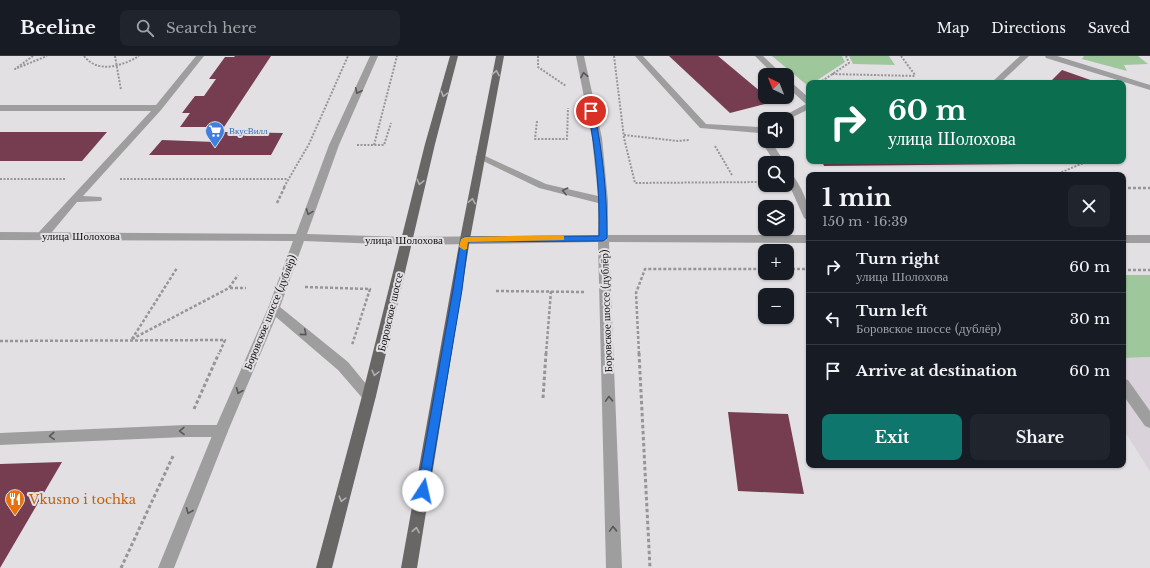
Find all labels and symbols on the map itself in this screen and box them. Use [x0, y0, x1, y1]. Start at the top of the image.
north arrow [758, 68, 794, 104]
one-way arrow [492, 70, 500, 76]
one-way arrow [580, 72, 589, 78]
one-way arrow [355, 87, 363, 95]
one-way arrow [440, 90, 449, 97]
pin [574, 94, 608, 128]
supermarket icon: ВкусВилл [204, 120, 226, 148]
place label: ВкусВилл [229, 125, 268, 136]
one-way arrow [417, 179, 425, 185]
one-way arrow [562, 188, 569, 196]
one-way arrow [467, 198, 476, 204]
one-way arrow [305, 208, 313, 215]
street label: улица Шолохова [42, 229, 120, 243]
street label: улица Шолохова [365, 233, 443, 247]
street label: Боровское шоссе (дублёр) [597, 249, 615, 373]
street label: Боровское шоссе (дублёр) [240, 252, 300, 372]
street label: Боровское шоссе [374, 271, 406, 353]
one-way arrow [299, 329, 306, 336]
one-way arrow [371, 370, 380, 377]
one-way arrow [235, 387, 243, 394]
one-way arrow [605, 396, 614, 402]
one-way arrow [179, 427, 185, 435]
one-way arrow [49, 432, 55, 441]
position arrow [402, 470, 444, 512]
restaurant icon: Vkusno i tochka [4, 488, 26, 516]
place label: Vkusno i tochka [28, 491, 137, 508]
one-way arrow [338, 495, 347, 502]
one-way arrow [186, 508, 194, 515]
one-way arrow [411, 526, 420, 533]
one-way arrow [609, 526, 617, 532]

